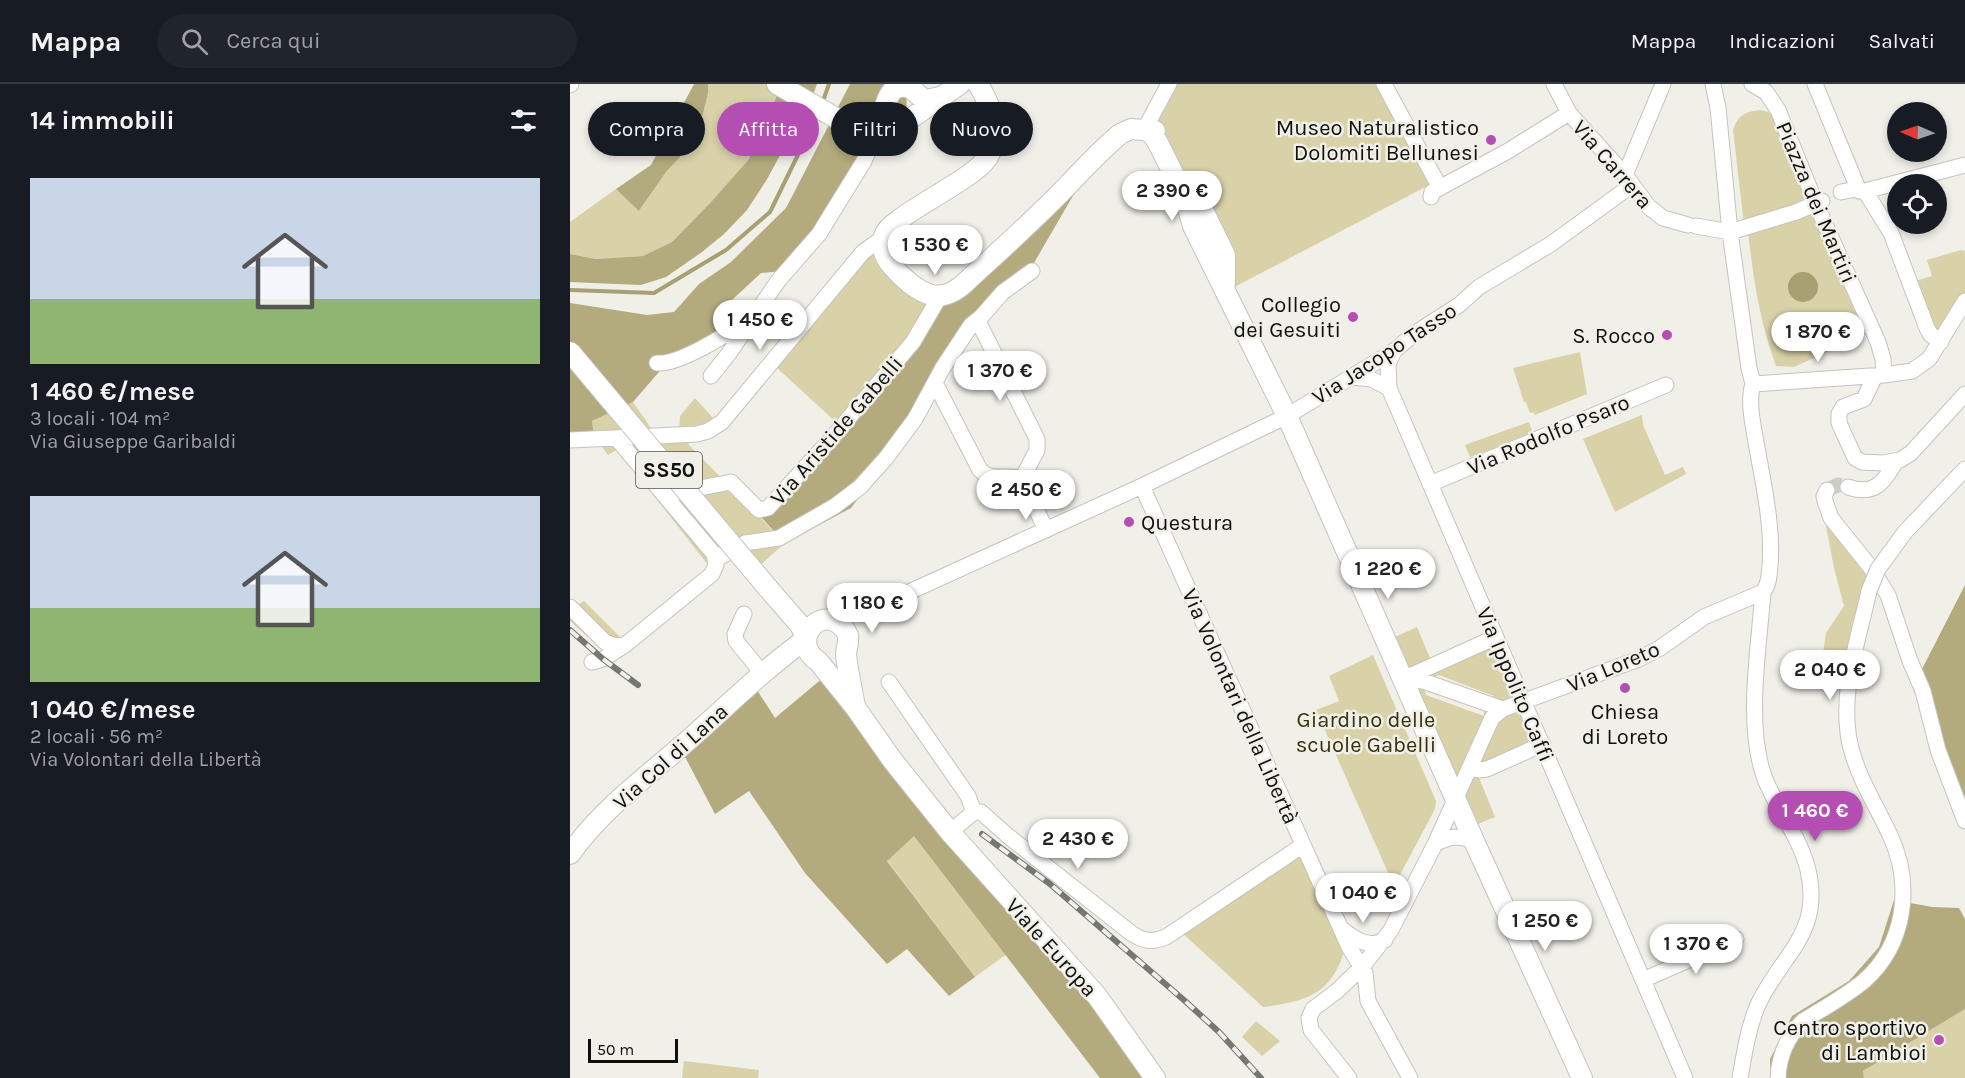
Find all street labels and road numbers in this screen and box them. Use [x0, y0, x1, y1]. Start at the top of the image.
street label: Via Carrera [1567, 115, 1658, 214]
street label: Piazza dei Martiri [1770, 118, 1862, 287]
street label: Via Jacopo Tasso [1307, 297, 1462, 410]
street label: Via Aristide Gabelli [765, 351, 909, 510]
street label: Via Rodolfo Psaro [1463, 389, 1633, 481]
road number: SS50 [636, 452, 702, 488]
street label: Via Volontari della Libertà [1176, 585, 1304, 828]
street label: Via Ippolito Caffi [1471, 603, 1559, 766]
street label: Via Loreto [1563, 636, 1664, 698]
street label: Via Col di Lana [608, 698, 734, 815]
street label: Viale Europa [1000, 893, 1103, 1003]

